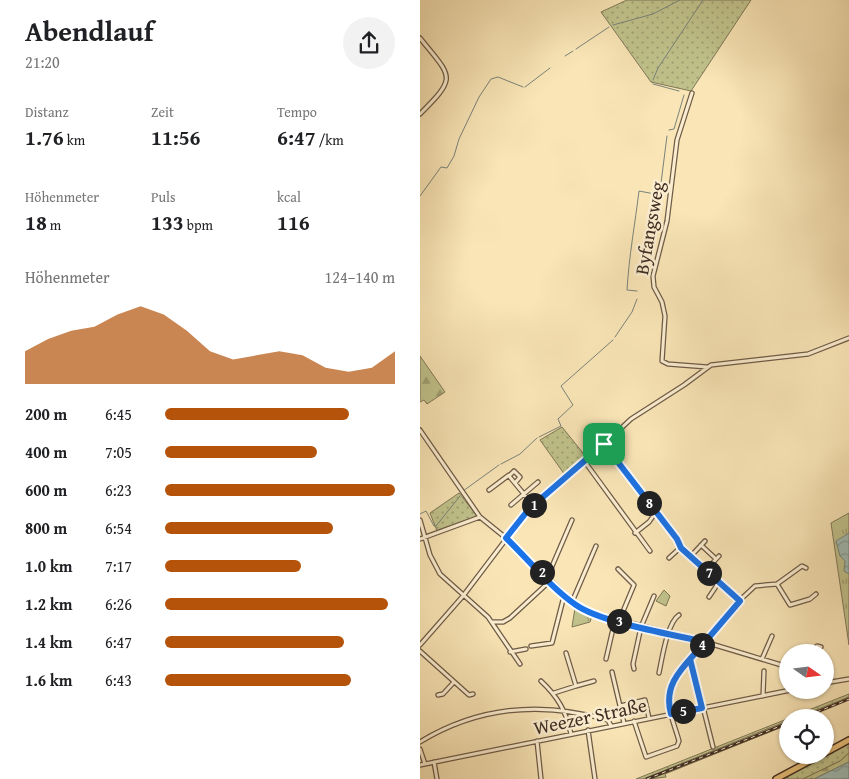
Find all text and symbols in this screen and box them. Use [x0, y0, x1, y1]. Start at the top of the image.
text: Abendlauf [25, 10, 153, 51]
button: share [343, 17, 395, 69]
text: 21:20 [25, 50, 60, 74]
text: Distanz [25, 102, 69, 122]
text: Zeit [151, 102, 174, 122]
text: Tempo [277, 102, 317, 122]
text: 1.76 [25, 122, 64, 153]
text: 11:56 [151, 122, 200, 153]
text: 6:47 [277, 122, 316, 153]
text: km [64, 130, 85, 150]
text: /km [316, 130, 344, 150]
street label: Byfangsweg [627, 179, 671, 277]
text: Höhenmeter [25, 187, 99, 207]
text: Puls [151, 187, 176, 207]
text: kcal [277, 187, 301, 207]
text: 18 [25, 207, 47, 238]
text: 133 [151, 207, 184, 238]
text: 116 [277, 207, 310, 238]
text: m [47, 215, 61, 235]
text: bpm [184, 215, 213, 235]
text: Höhenmeter [25, 265, 110, 289]
text: 124–140 m [325, 265, 395, 289]
text: 200 m [25, 402, 67, 426]
text: 6:45 [105, 402, 132, 426]
pin [583, 423, 625, 465]
icon: arrive [590, 430, 618, 458]
text: 400 m [25, 440, 67, 464]
text: 7:05 [105, 440, 132, 464]
text: 600 m [25, 478, 67, 502]
text: 6:23 [105, 478, 132, 502]
pin: 8 [636, 490, 662, 516]
pin: 1 [522, 492, 546, 518]
text: 8 [646, 493, 653, 513]
text: 1 [531, 495, 538, 515]
text: 800 m [25, 516, 67, 540]
text: 6:54 [105, 516, 132, 540]
text: 1.0 km [25, 554, 72, 578]
text: 7:17 [105, 554, 132, 578]
pin: 2 [530, 560, 554, 584]
pin: 7 [696, 560, 722, 586]
text: 2 [539, 562, 546, 582]
text: 7 [706, 563, 713, 583]
text: 1.2 km [25, 592, 72, 616]
text: 6:26 [105, 592, 132, 616]
pin: 3 [606, 608, 632, 634]
text: 3 [616, 611, 623, 631]
text: 1.4 km [25, 630, 72, 654]
text: 6:47 [105, 630, 132, 654]
pin: 4 [690, 632, 714, 658]
text: 4 [699, 635, 706, 655]
north arrow [779, 644, 834, 699]
map controls [779, 644, 834, 764]
text: 1.6 km [25, 668, 72, 692]
text: 6:43 [105, 668, 132, 692]
street label: Weezer Straße [531, 690, 649, 742]
pin: 5 [670, 698, 696, 724]
text: 5 [680, 701, 687, 721]
button: locate [779, 709, 834, 764]

